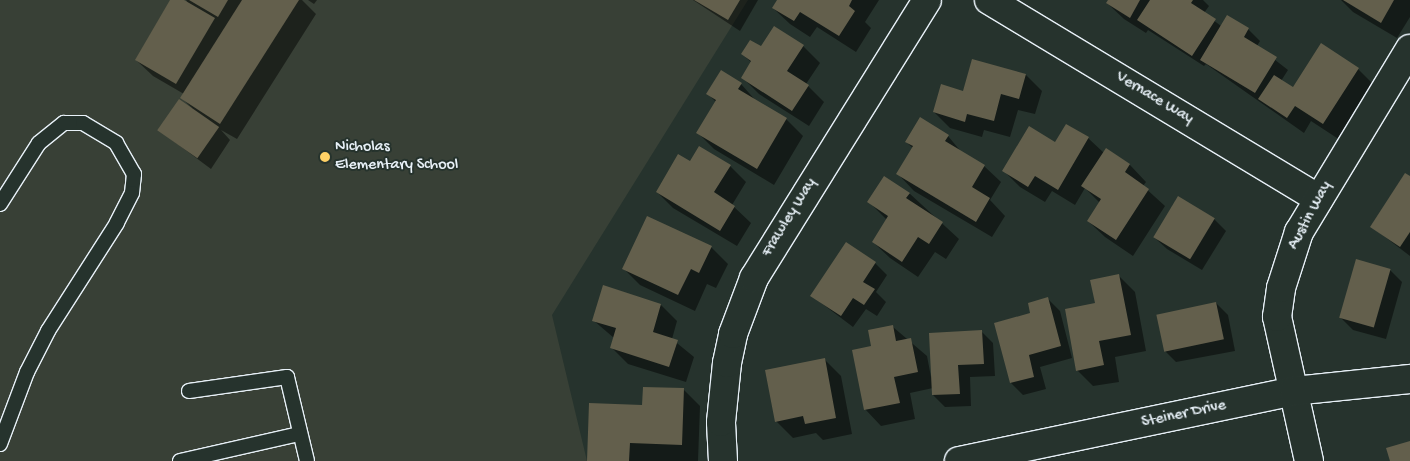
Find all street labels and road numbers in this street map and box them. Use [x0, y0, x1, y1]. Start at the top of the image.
street label: Vernace Way [1112, 68, 1196, 130]
street label: Frawley Way [758, 175, 822, 261]
street label: Austin Way [1285, 179, 1337, 253]
street label: Steiner Drive [1140, 397, 1228, 433]

